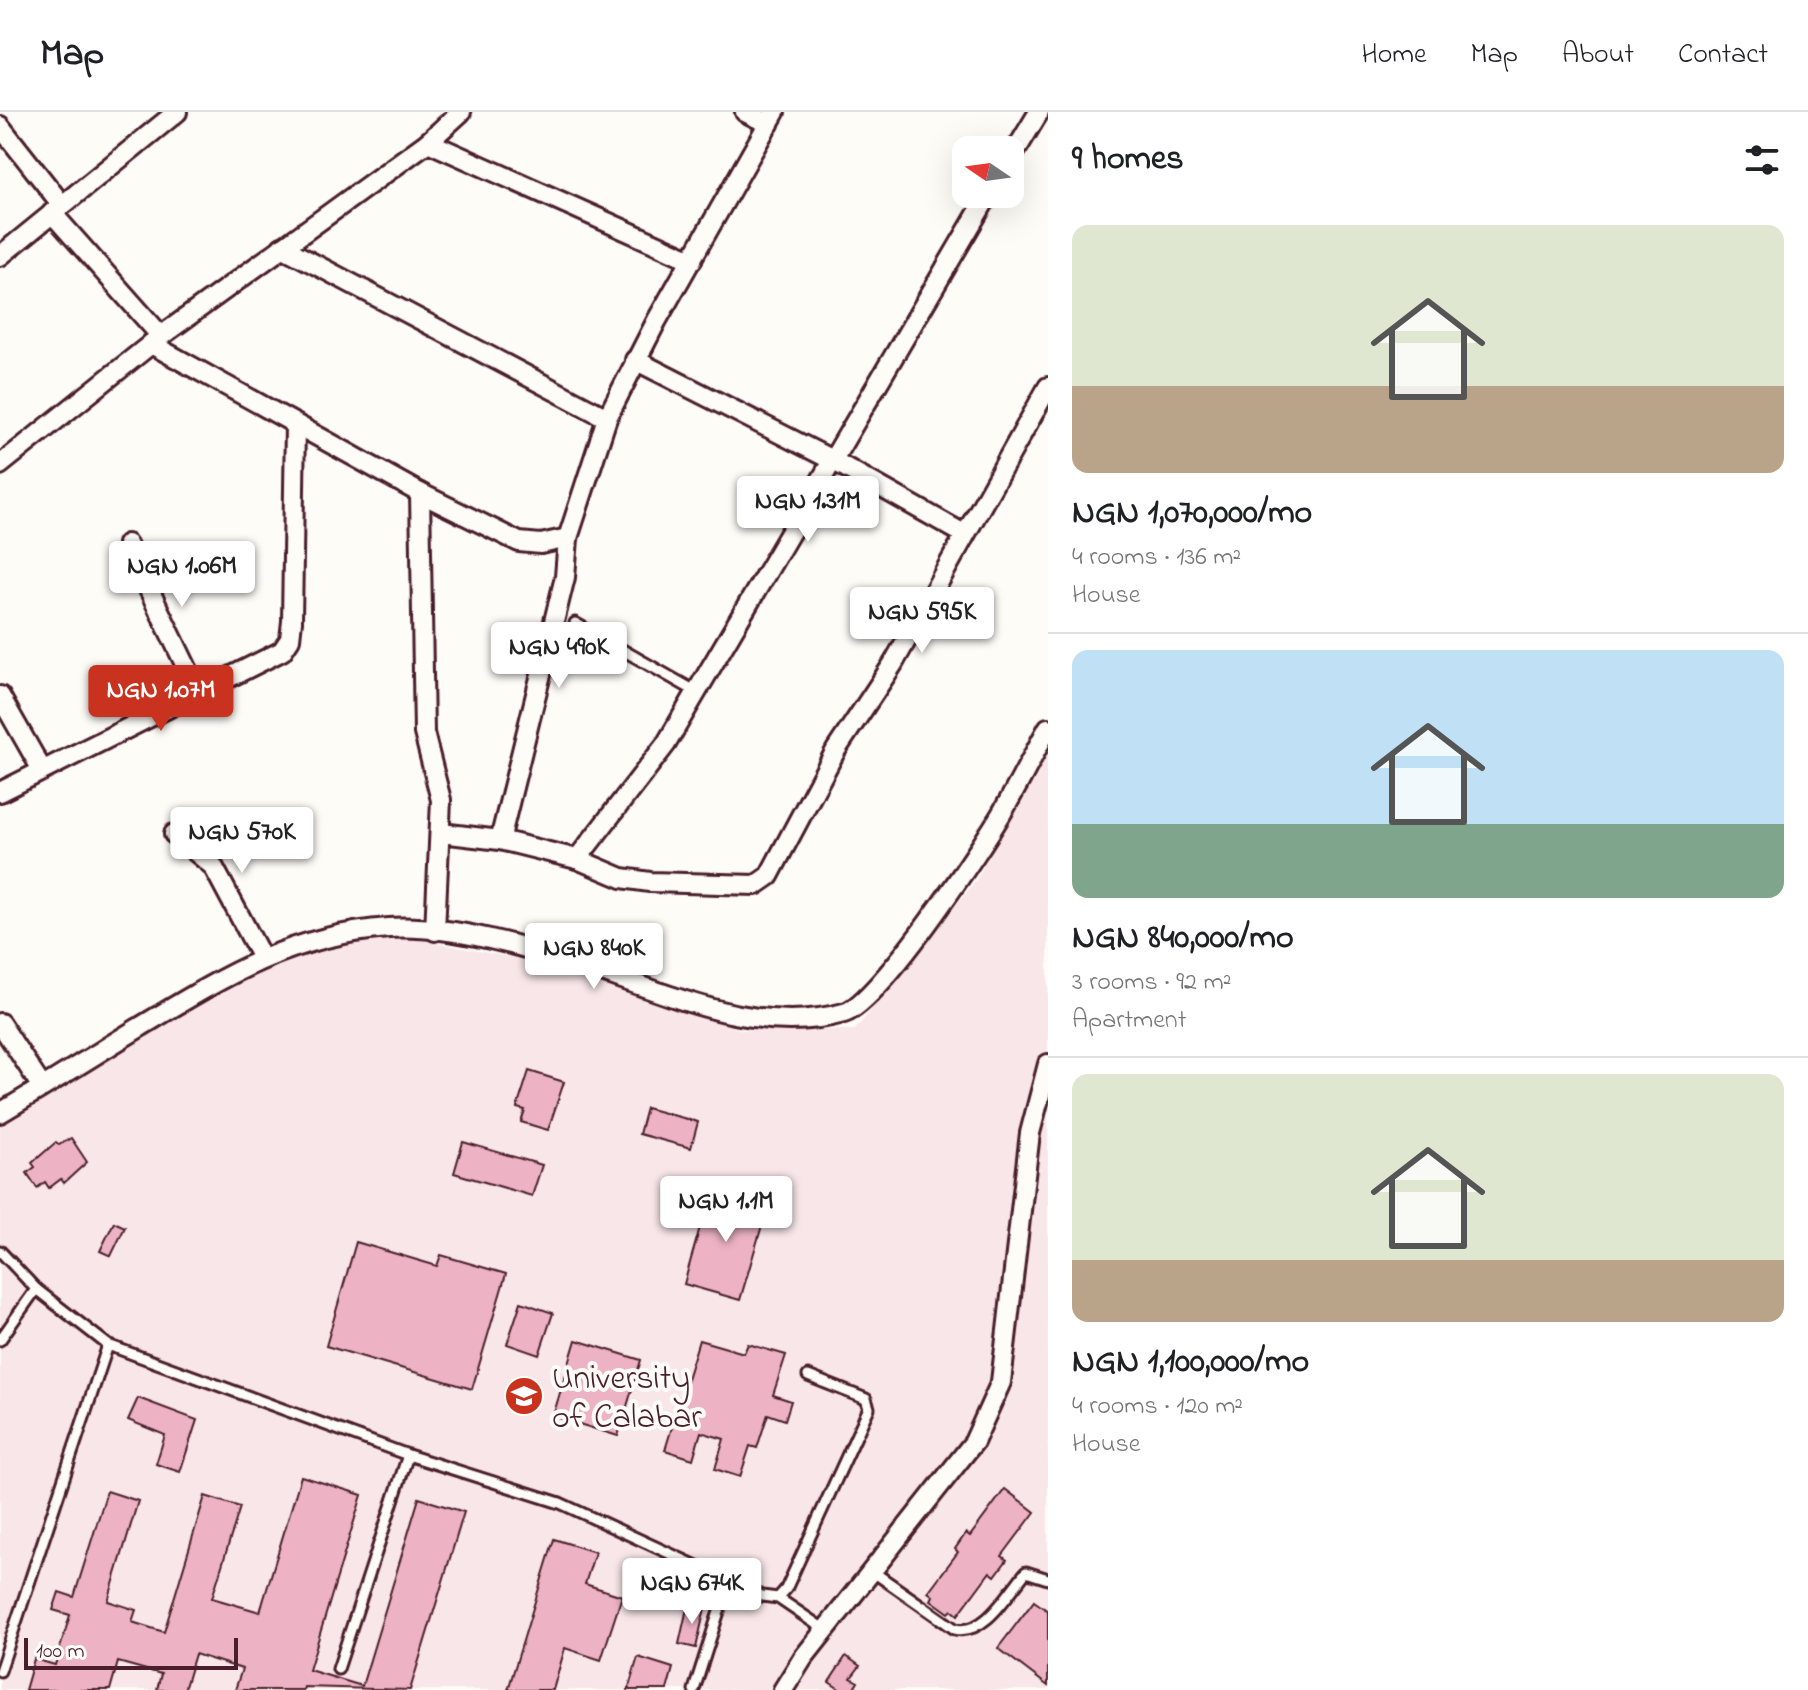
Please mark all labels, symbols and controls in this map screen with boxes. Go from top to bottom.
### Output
text: Map [40,27,104,83]
text: Home [1361,35,1427,76]
text: Map [1471,35,1518,76]
text: About [1562,35,1634,76]
text: Contact [1678,35,1768,76]
text: 9 homes [1072,135,1184,185]
north arrow [952,136,1024,208]
map controls [952,136,1024,208]
icon: filters [1740,138,1784,182]
icon: home [1356,277,1500,421]
pin: NGN 1.31M [716,476,900,544]
text: NGN 1.31M [755,483,861,521]
text: NGN 1,070,000/mo [1072,489,1312,539]
text: 4 rooms · 136 m² [1072,539,1241,577]
pin: NGN 1.06M [90,541,274,609]
text: NGN 1.06M [127,548,237,586]
text: House [1072,577,1140,615]
pin: NGN 595K [839,587,1005,655]
text: NGN 595K [868,594,976,632]
pin: NGN 490K [476,622,642,690]
text: NGN 490K [509,629,609,667]
pin: NGN 1.07M [69,665,253,733]
text: NGN 1.07M [106,672,216,710]
icon: home [1356,702,1500,846]
pin: NGN 570K [159,807,325,875]
text: NGN 570K [188,814,296,852]
text: NGN 840,000/mo [1072,914,1294,964]
pin: NGN 840K [511,923,677,991]
text: NGN 840K [543,930,645,968]
text: 3 rooms · 92 m² [1072,964,1231,1002]
text: Apartment [1072,1002,1186,1040]
icon: home [1356,1126,1500,1270]
pin: NGN 1.1M [643,1176,809,1244]
text: NGN 1.1M [678,1183,774,1221]
text: NGN 1,100,000/mo [1072,1338,1309,1388]
place label: University of Calabar [552,1355,702,1444]
school or university icon: University of Calabar [503,1375,545,1417]
text: 4 rooms · 120 m² [1072,1388,1243,1426]
text: House [1072,1426,1140,1464]
pin: NGN 674K [609,1558,775,1626]
text: NGN 674K [640,1565,744,1603]
scale bar [24,1634,238,1670]
text: 100 m [36,1636,85,1668]

